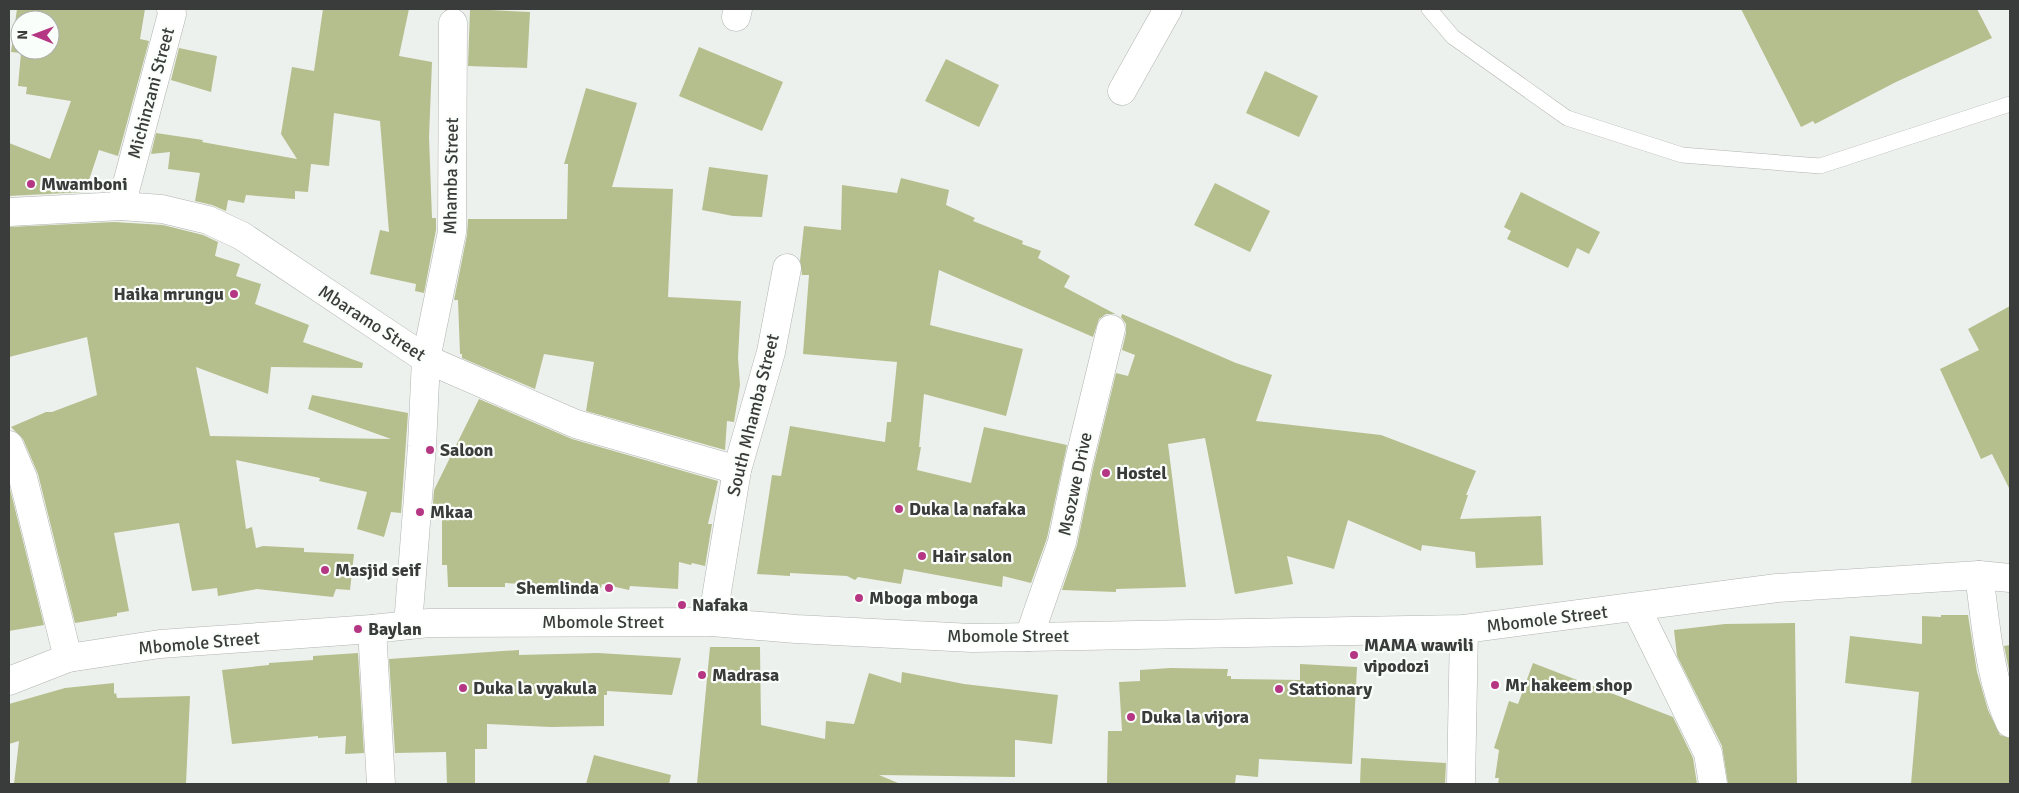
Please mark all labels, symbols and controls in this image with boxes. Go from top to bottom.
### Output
north arrow [10,10,60,60]
street label: Michinzani Street [123,25,179,161]
text: N [14,30,31,40]
street label: Mhamba Street [439,117,463,235]
place label: Mwamboni [41,173,128,195]
marker: Mwamboni [25,178,37,190]
street label: Mbaramo Street [314,280,430,366]
place label: Haika mrungu [113,283,224,305]
marker: Haika mrungu [228,288,240,300]
street label: South Mhamba Street [722,332,784,498]
street label: Msozwe Drive [1053,430,1097,538]
place label: Saloon [440,439,494,461]
marker: Saloon [424,444,436,456]
place label: Hostel [1116,462,1167,484]
marker: Hostel [1100,467,1112,479]
place label: Duka la nafaka [909,498,1026,520]
place label: Mkaa [430,501,473,523]
marker: Duka la nafaka [893,503,905,515]
marker: Mkaa [414,506,426,518]
place label: Hair salon [932,545,1012,567]
marker: Hair salon [916,550,928,562]
place label: Masjid seif [335,559,422,581]
marker: Masjid seif [319,564,331,576]
place label: Shemlinda [516,577,599,599]
marker: Shemlinda [603,582,615,594]
place label: Mboga mboga [869,587,978,609]
marker: Mboga mboga [853,592,865,604]
place label: Nafaka [692,594,748,616]
marker: Nafaka [676,599,688,611]
street label: Mbomole Street [1485,601,1609,637]
street label: Mbomole Street [542,611,664,633]
place label: Baylan [368,618,422,640]
marker: Baylan [352,623,364,635]
street label: Mbomole Street [947,625,1069,647]
street label: Mbomole Street [137,627,261,659]
place label: MAMA wawili vipodozi [1363,634,1474,677]
marker: MAMA wawili vipodozi [1348,649,1360,661]
place label: Madrasa [712,664,779,686]
marker: Madrasa [696,669,708,681]
place label: Mr hakeem shop [1505,674,1633,696]
place label: Duka la vyakula [473,677,597,699]
place label: Stationary [1289,678,1372,700]
marker: Mr hakeem shop [1489,679,1501,691]
marker: Duka la vyakula [457,682,469,694]
marker: Stationary [1273,683,1285,695]
place label: Duka la vijora [1141,706,1249,728]
marker: Duka la vijora [1125,711,1137,723]

